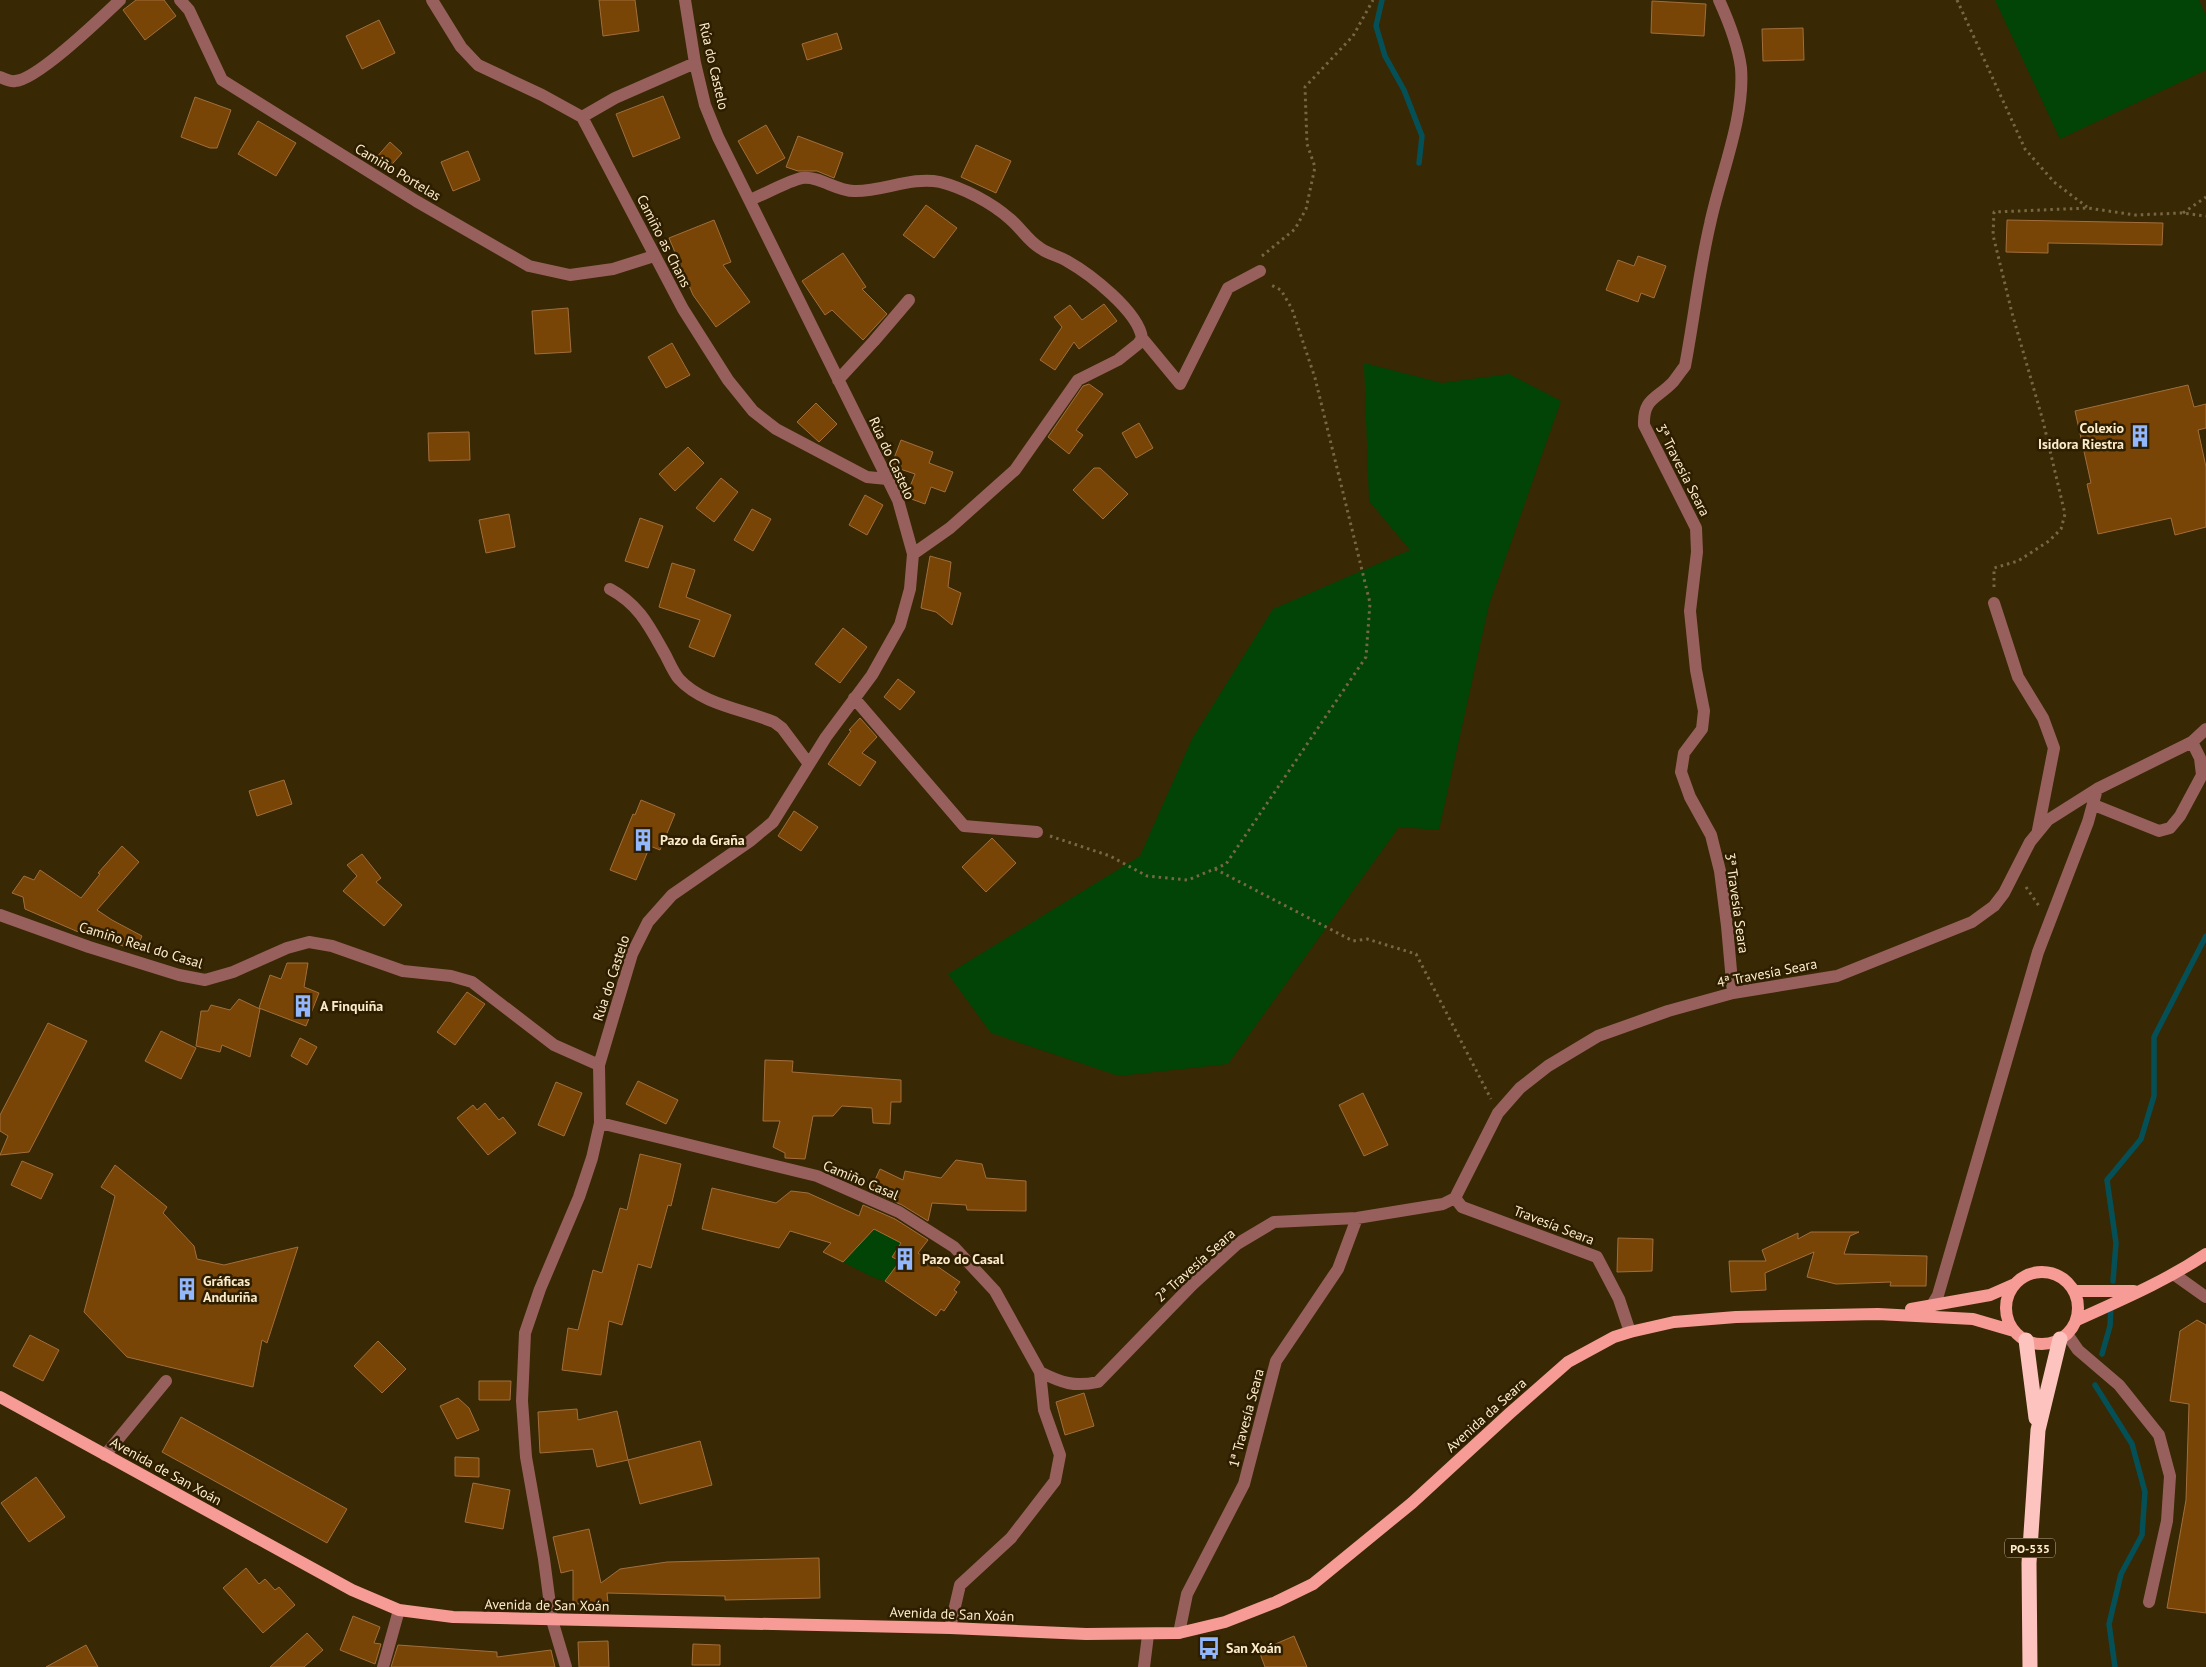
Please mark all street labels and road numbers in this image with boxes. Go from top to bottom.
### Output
street label: Rúa do Castelo [695,21,733,111]
street label: Camiño Portelas [352,139,444,205]
street label: Camiño as Chans [633,192,695,290]
street label: Rúa do Castelo [865,414,919,502]
street label: 3ª Travesía Seara [1652,421,1714,519]
street label: 3ª Travesía Seara [1721,851,1753,955]
street label: Camiño Real do Casal [77,918,205,972]
street label: Rúa do Castelo [589,933,633,1023]
street label: 4ª Travesía Seara [1715,954,1819,992]
street label: Camiño Casal [820,1156,902,1204]
street label: Travesía Seara [1511,1201,1597,1249]
street label: 2ª Travesía Seara [1151,1224,1239,1306]
street label: 1ª Travesía Seara [1224,1367,1268,1469]
street label: Avenida da Seara [1442,1374,1530,1456]
street label: Avenida de San Xoán [107,1433,225,1509]
road number: PO-535 [2005,1539,2055,1558]
street label: Avenida de San Xoán [484,1595,610,1615]
street label: Avenida de San Xoán [889,1603,1015,1625]

